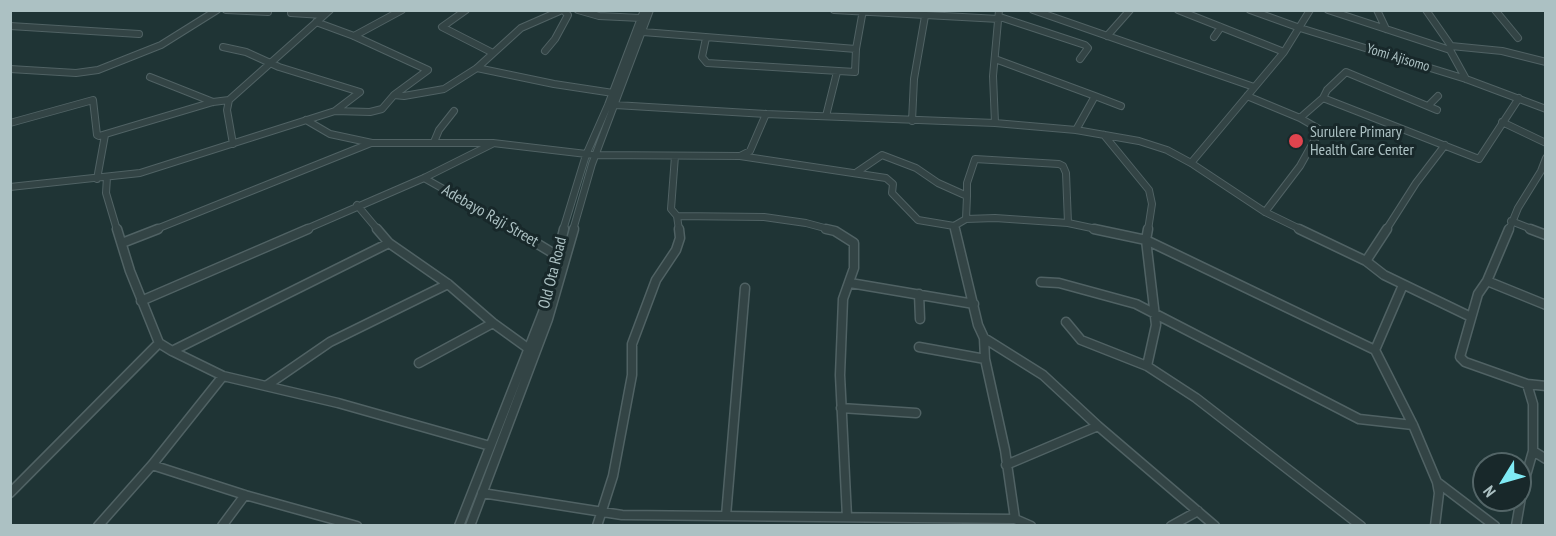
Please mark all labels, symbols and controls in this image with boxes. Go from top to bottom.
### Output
street label: Yomi Ajisomo [1364,40,1432,76]
place label: Surulere Primary Health Care Center [1310,122,1414,160]
marker: Surulere Primary Health Care Center [1287,132,1305,150]
street label: Adebayo Raji Street [438,181,542,251]
street label: Old Ota Road [535,235,571,311]
north arrow [1472,452,1532,512]
text: N [1479,482,1500,501]

